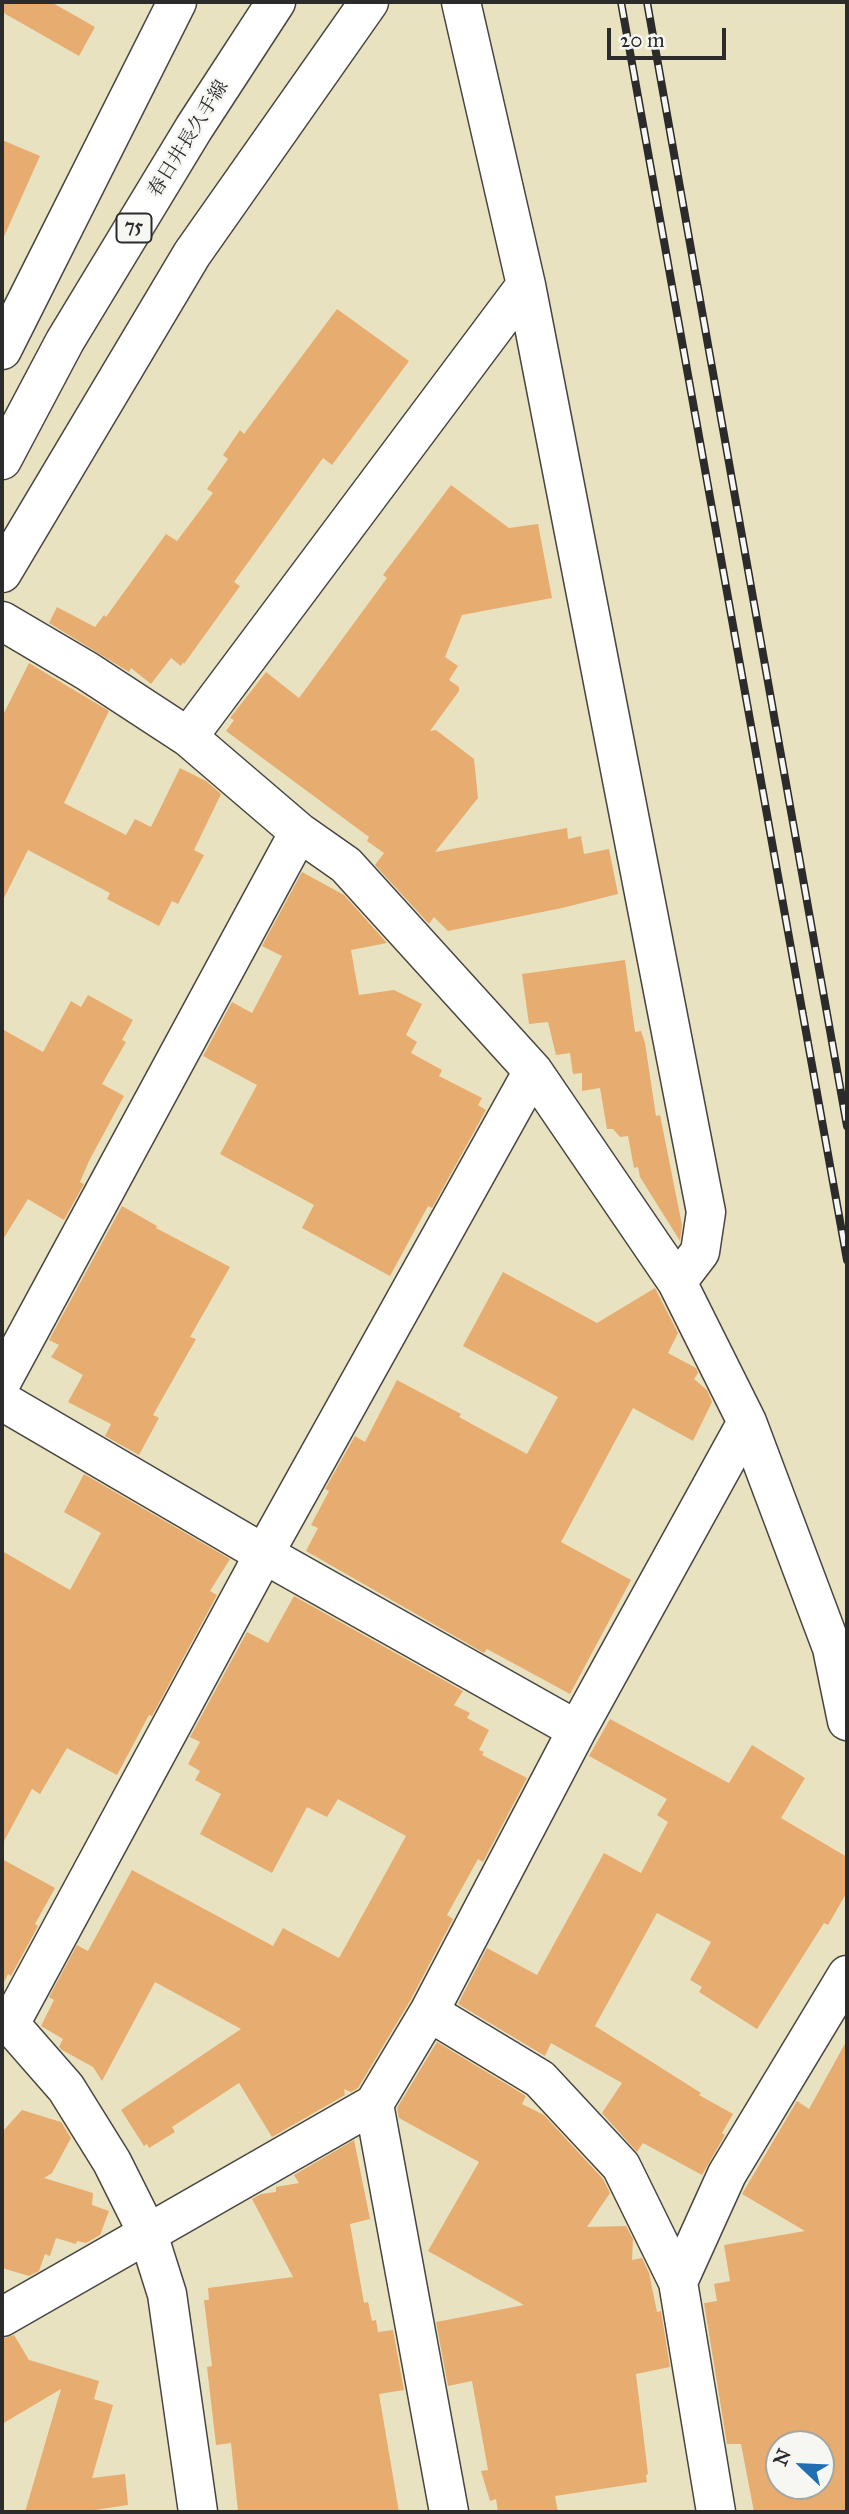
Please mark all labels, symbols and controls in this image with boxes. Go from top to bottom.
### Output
scale bar [611,14,730,58]
text: 20 m [620,27,665,53]
street label: 春日井長久手線 [144,77,234,201]
road number: 75 [116,213,152,242]
north arrow [765,2430,835,2500]
text: N [768,2445,796,2469]

